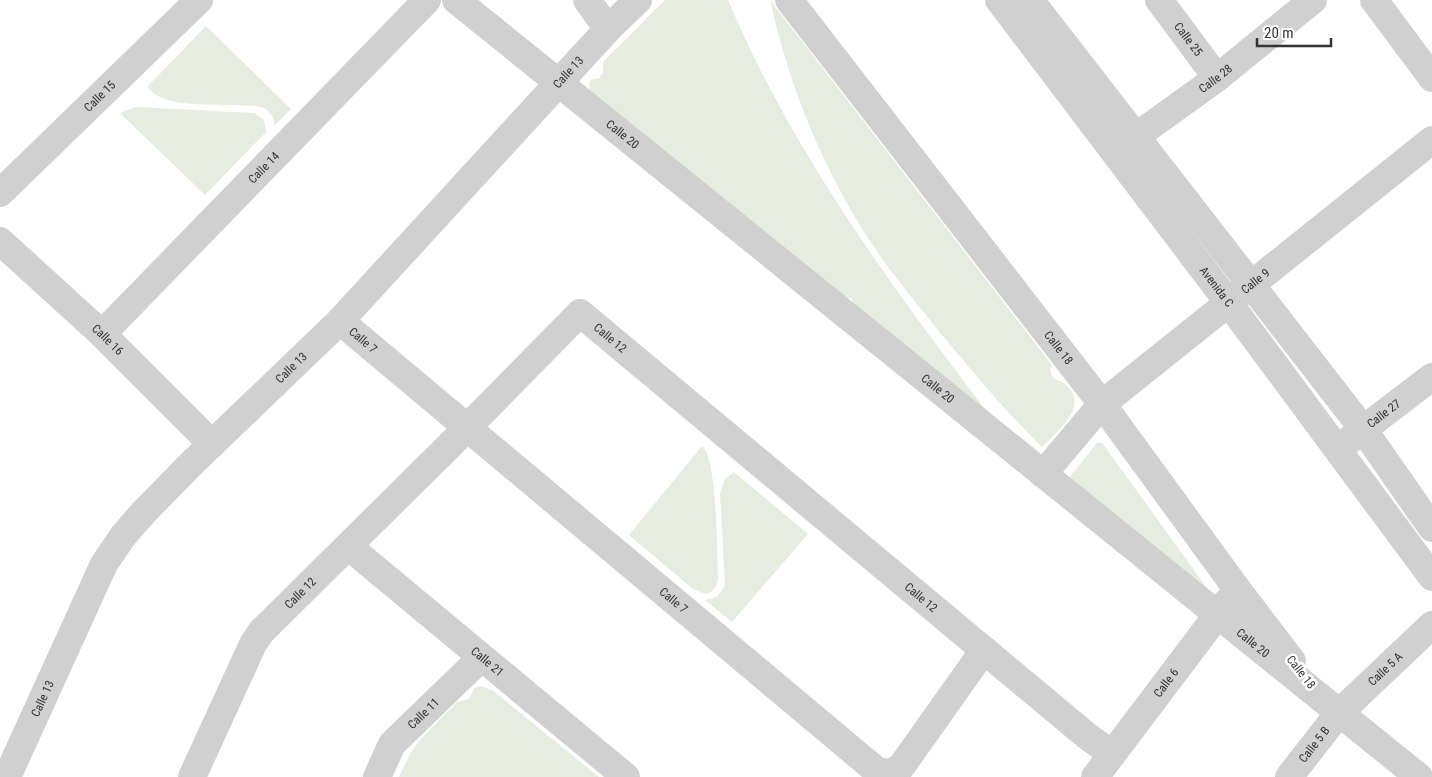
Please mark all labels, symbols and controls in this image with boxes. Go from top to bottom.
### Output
scale bar [1257,15,1331,47]
street label: Calle 25 [1171,20,1205,59]
text: 20 m [1264,24,1294,42]
street label: Calle 13 [550,53,586,91]
street label: Calle 28 [1196,61,1235,96]
street label: Calle 15 [81,78,118,115]
street label: Calle 20 [603,117,642,152]
street label: Calle 14 [245,149,282,186]
street label: Avenida C [1197,264,1236,310]
street label: Calle 9 [1238,266,1272,297]
street label: Calle 12 [591,320,629,356]
street label: Calle 16 [89,321,126,358]
street label: Calle 7 [346,324,380,356]
street label: Calle 18 [1041,328,1076,367]
street label: Calle 13 [273,349,310,386]
street label: Calle 20 [918,371,957,406]
street label: Calle 27 [1364,396,1403,431]
street label: Calle 12 [282,575,319,612]
street label: Calle 12 [902,580,940,615]
street label: Calle 7 [656,585,690,616]
street label: Calle 20 [1234,626,1272,661]
street label: Calle 21 [468,644,506,679]
street label: Calle 5 A [1365,650,1405,689]
street label: Calle 18 [1284,653,1318,691]
street label: Calle 6 [1151,666,1182,700]
street label: Calle 13 [28,678,57,719]
street label: Calle 11 [405,695,442,732]
street label: Calle 5 B [1296,724,1333,765]

